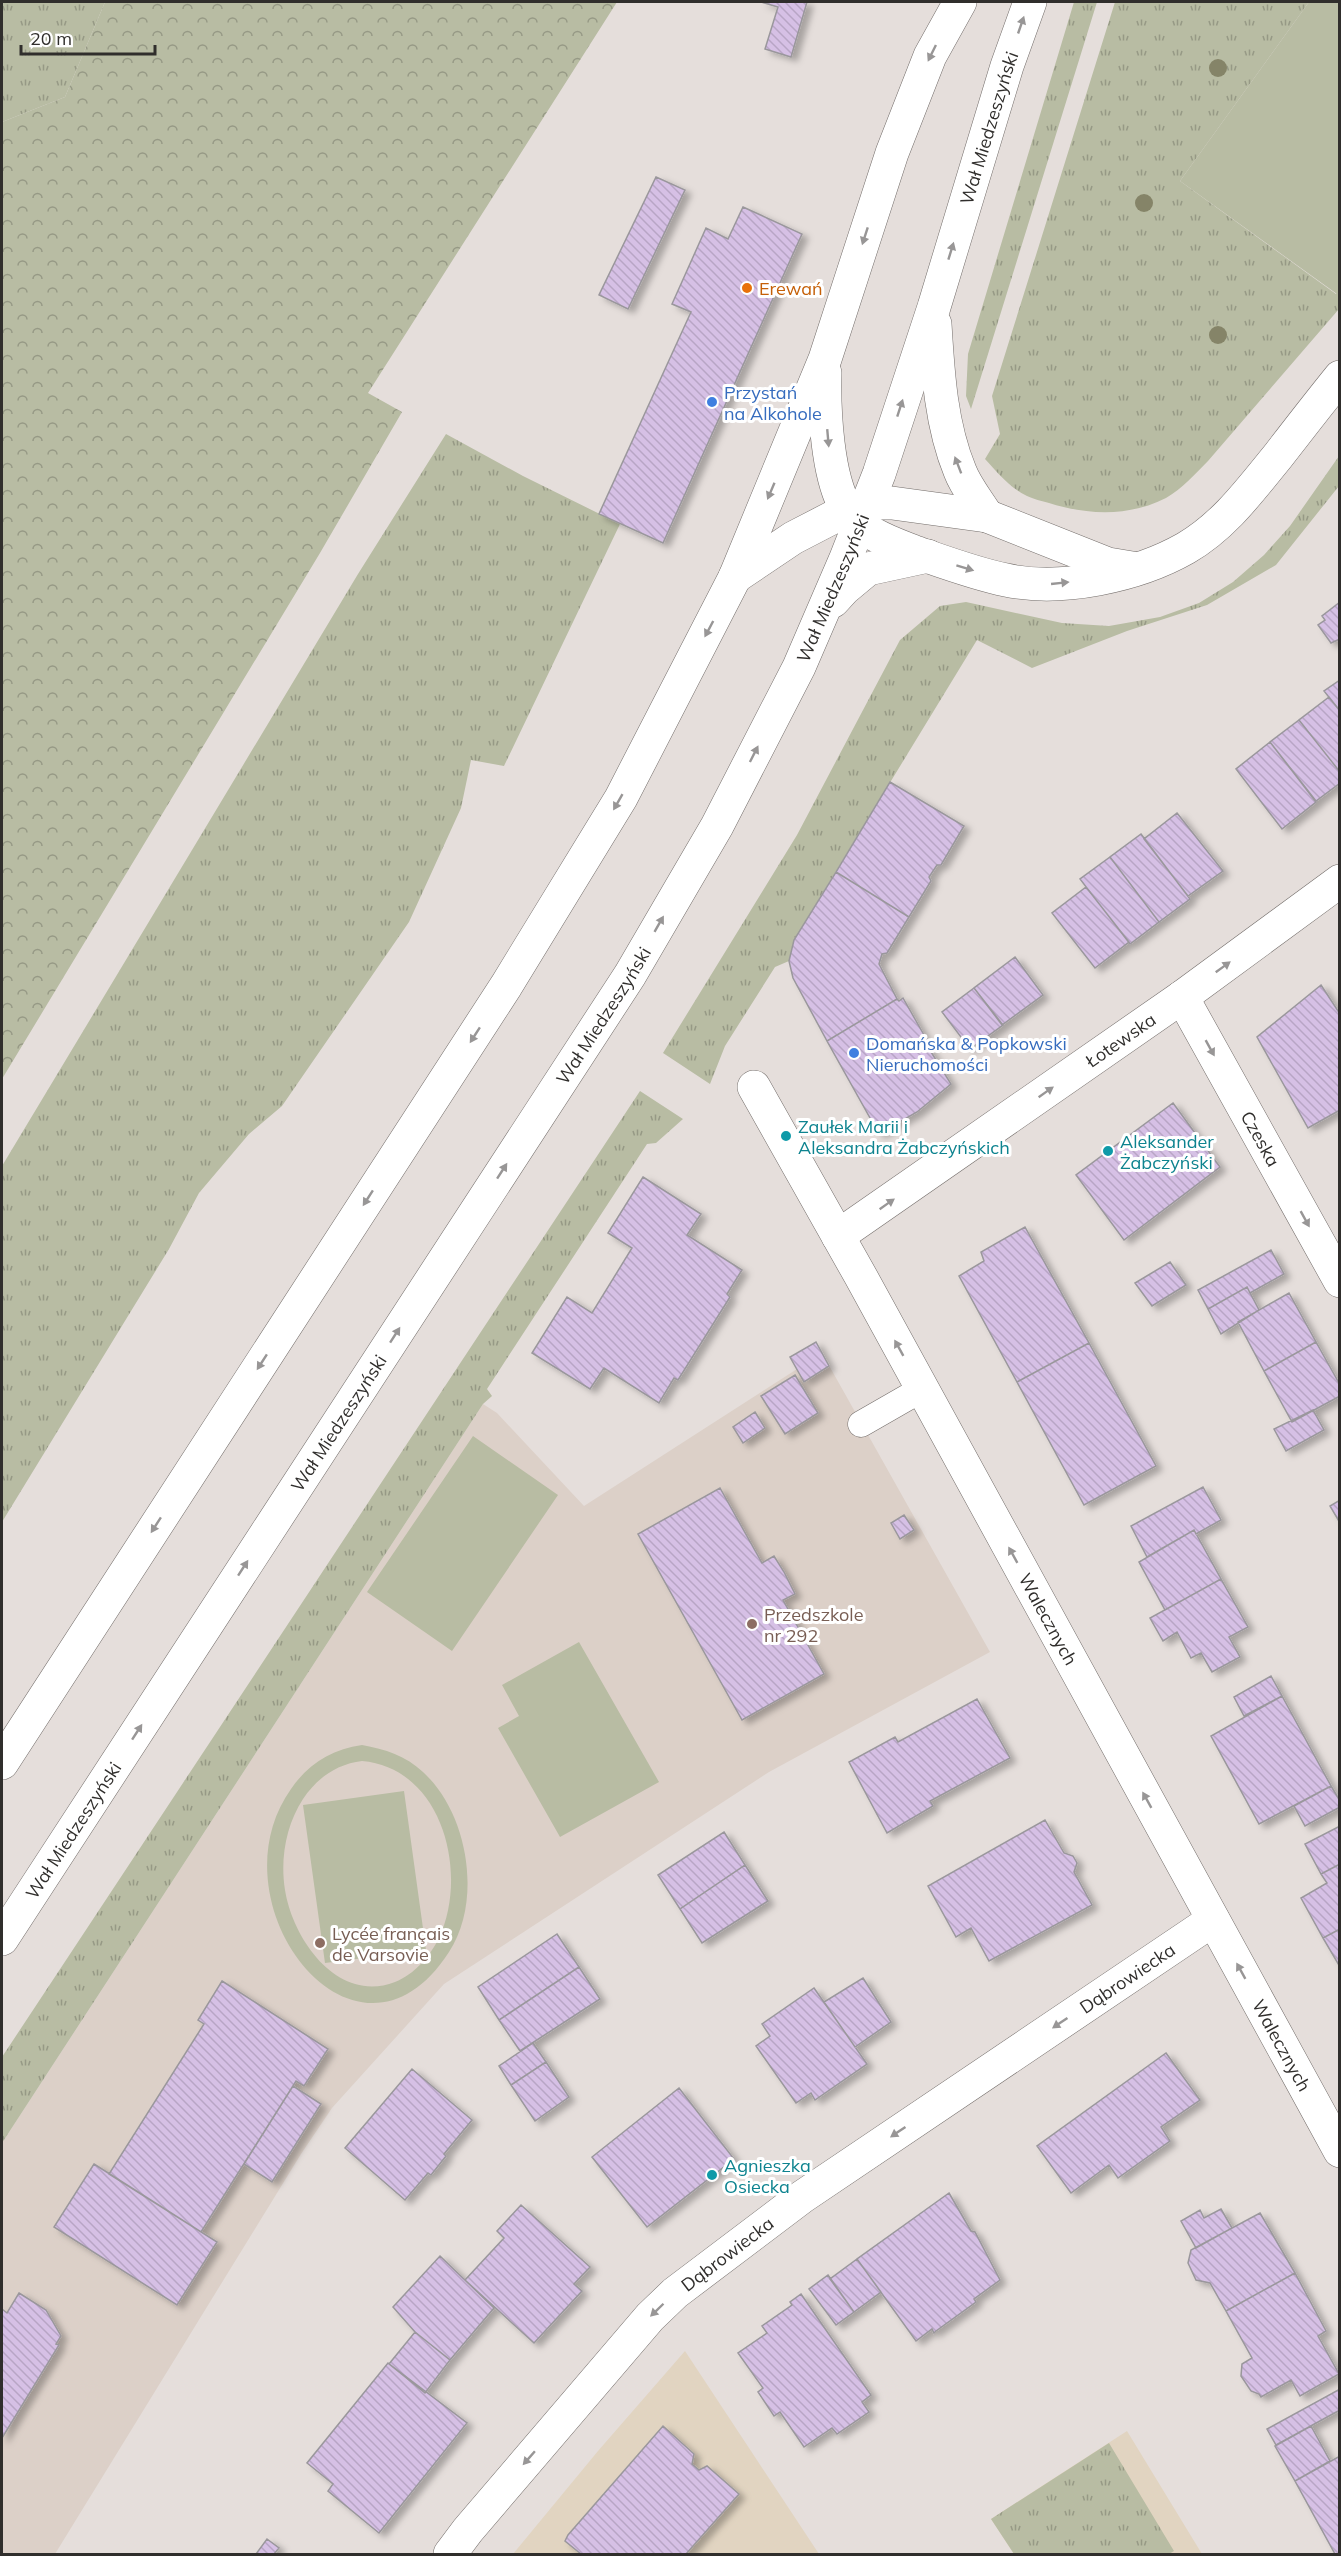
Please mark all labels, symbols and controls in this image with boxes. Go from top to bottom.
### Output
one-way arrow [1017,16,1027,34]
scale bar [21,18,154,56]
text: 20 m [30,27,72,50]
one-way arrow [928,45,937,62]
street label: Wał Miedzeszyński [954,48,1023,207]
one-way arrow [859,227,869,245]
one-way arrow [947,242,956,260]
place label: Erewań [759,277,823,300]
marker: Erewań [740,281,754,295]
place label: Przystań na Alkohole [724,381,822,425]
marker: Przystań na Alkohole [705,395,719,409]
one-way arrow [896,399,906,417]
one-way arrow [823,429,833,448]
one-way arrow [952,456,962,474]
one-way arrow [766,482,776,500]
street label: Wał Miedzeszyński [791,510,874,665]
one-way arrow [956,564,974,573]
one-way arrow [1051,578,1070,588]
one-way arrow [704,621,714,638]
one-way arrow [749,746,759,763]
one-way arrow [613,793,623,810]
one-way arrow [654,916,664,933]
street label: Wał Miedzeszyński [551,943,656,1088]
one-way arrow [1214,961,1230,973]
street label: Łotewska [1080,1007,1160,1073]
one-way arrow [469,1027,480,1043]
place label: Domańska & Popkowski Nieruchomości [866,1032,1067,1076]
one-way arrow [1205,1040,1215,1057]
marker: Domańska & Popkowski Nieruchomości [847,1046,861,1060]
one-way arrow [1038,1086,1054,1098]
street label: Czeska [1236,1107,1285,1170]
place label: Zaułek Marii i Aleksandra Żabczyńskich [798,1115,1010,1159]
marker: Zaułek Marii i Aleksandra Żabczyńskich [779,1129,793,1143]
place label: Aleksander Żabczyński [1120,1130,1214,1174]
marker: Aleksander Żabczyński [1101,1144,1115,1158]
one-way arrow [496,1163,507,1180]
one-way arrow [363,1190,374,1207]
one-way arrow [878,1198,894,1210]
one-way arrow [1300,1210,1310,1227]
one-way arrow [390,1326,401,1343]
one-way arrow [894,1339,904,1356]
street label: Wał Miedzeszyński [285,1350,391,1496]
one-way arrow [257,1354,268,1370]
one-way arrow [150,1517,162,1533]
one-way arrow [1008,1547,1018,1564]
one-way arrow [237,1561,249,1577]
street label: Walecznych [1014,1569,1083,1669]
place label: Przedszkole nr 292 [764,1603,863,1647]
marker: Przedszkole nr 292 [745,1617,759,1631]
one-way arrow [131,1724,142,1740]
street label: Wał Miedzeszyński [20,1757,126,1903]
one-way arrow [1142,1791,1152,1808]
place label: Lycée français de Varsovie [332,1922,450,1966]
marker: Lycée français de Varsovie [313,1936,327,1950]
street label: Dąbrowiecka [1075,1938,1179,2018]
one-way arrow [1236,1962,1246,1979]
street label: Walecznych [1248,1995,1316,2095]
one-way arrow [1052,2017,1068,2028]
one-way arrow [890,2126,906,2137]
place label: Agnieszka Osiecka [724,2154,811,2198]
marker: Agnieszka Osiecka [705,2168,719,2182]
street label: Dąbrowiecka [676,2211,778,2296]
one-way arrow [651,2303,665,2317]
one-way arrow [523,2450,536,2466]

